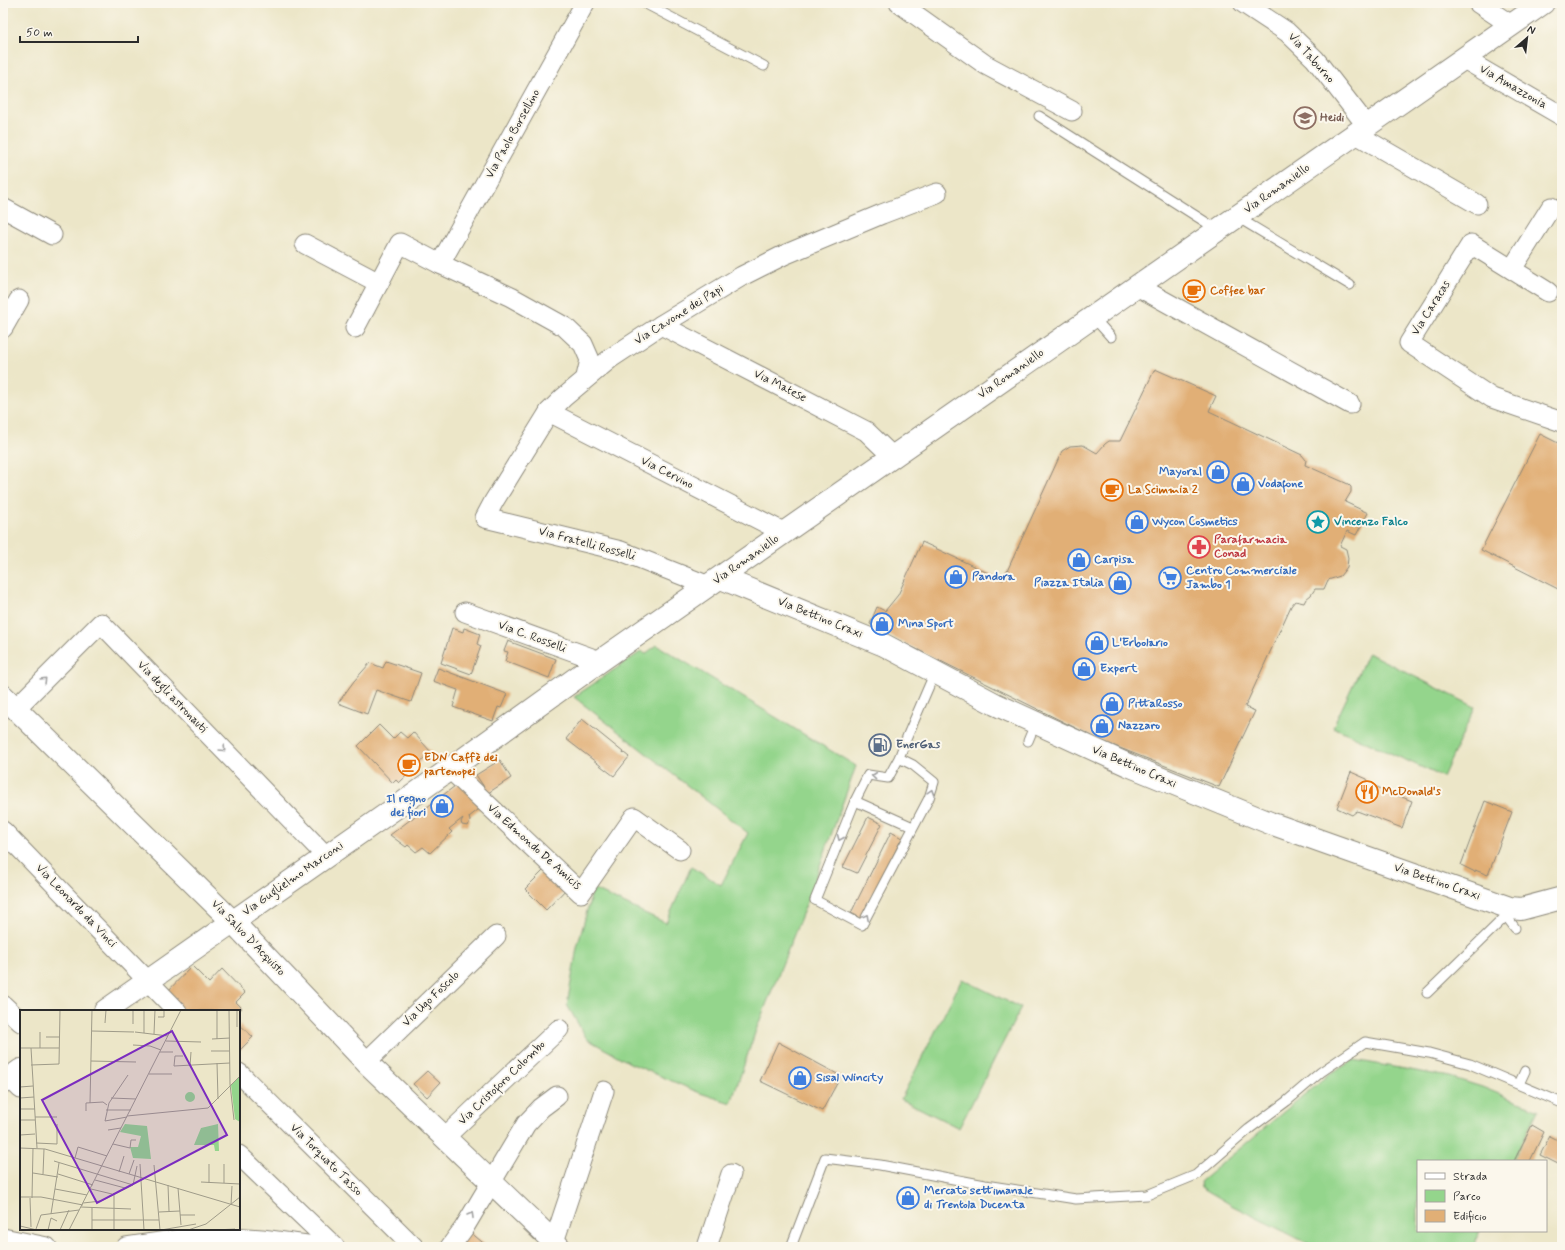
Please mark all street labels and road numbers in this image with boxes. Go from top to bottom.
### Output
street label: Via Taburno [1284,29,1338,87]
street label: Via Amazzonia [1476,61,1550,113]
street label: Via Paolo Borsellino [482,87,544,181]
street label: Via Romaniello [1241,160,1313,218]
street label: Via Caracas [1408,277,1455,339]
street label: Via Cavone dei Papi [631,281,727,349]
street label: Via Romaniello [975,345,1047,403]
street label: Via Matese [751,366,809,406]
street label: Via Cervino [638,453,696,493]
street label: Via Fratelli Rosselli [537,523,637,565]
street label: Via Romaniello [710,531,782,589]
street label: Via Bettino Craxi [775,594,865,642]
street label: Via C. Rosselli [496,617,568,657]
street label: Via degli astronauti [133,657,211,738]
street label: Via Bettino Craxi [1089,742,1179,792]
street label: Via Edmondo De Amicis [483,800,585,894]
street label: Via Guglielmo Marconi [239,838,347,921]
street label: Via Bettino Craxi [1392,860,1483,904]
street label: Via Leonardo da Vinci [32,861,120,951]
street label: Via Salvo D'Acquisto [207,896,289,980]
street label: Via Ugo Foscolo [399,967,463,1031]
street label: Via Cristoforo Colombo [455,1037,550,1130]
street label: Via Torquato Tasso [286,1120,366,1200]

